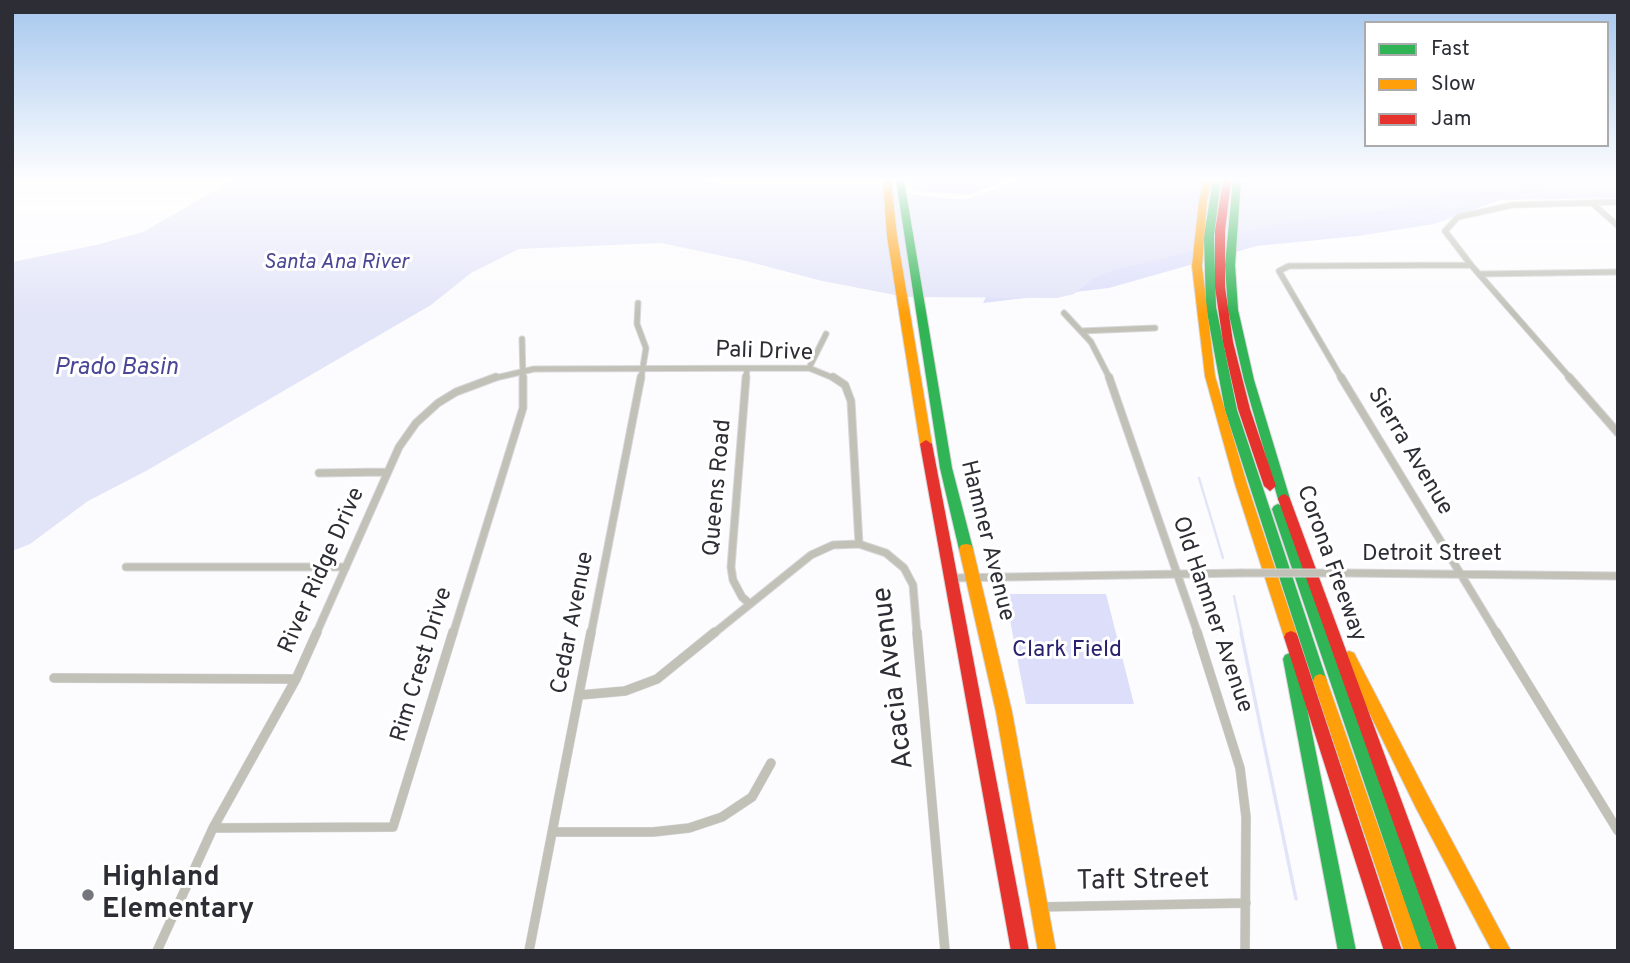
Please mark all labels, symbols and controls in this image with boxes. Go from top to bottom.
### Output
legend [1364,21,1609,147]
text: Fast [1431,36,1470,63]
text: Slow [1431,71,1476,98]
text: Jam [1431,106,1472,133]
water label: Santa Ana River [263,251,409,277]
street label: Pali Drive [715,338,813,368]
water label: Prado Basin [54,355,178,383]
street label: Sierra Avenue [1360,383,1458,521]
street label: Queens Road [699,418,739,558]
street label: Hamner Avenue [953,458,1019,624]
street label: Corona Freeway [1289,482,1371,646]
street label: River Ridge Drive [274,484,372,658]
street label: Old Hamner Avenue [1164,513,1258,717]
street label: Detroit Street [1362,541,1502,569]
street label: Cedar Avenue [547,550,601,696]
street label: Rim Crest Drive [386,584,460,746]
street label: Acacia Avenue [867,585,923,771]
park label: Clark Field [1012,637,1122,665]
place label: Highland Elementary [102,862,254,928]
street label: Taft Street [1076,864,1210,900]
marker: Highland Elementary [80,887,96,903]

